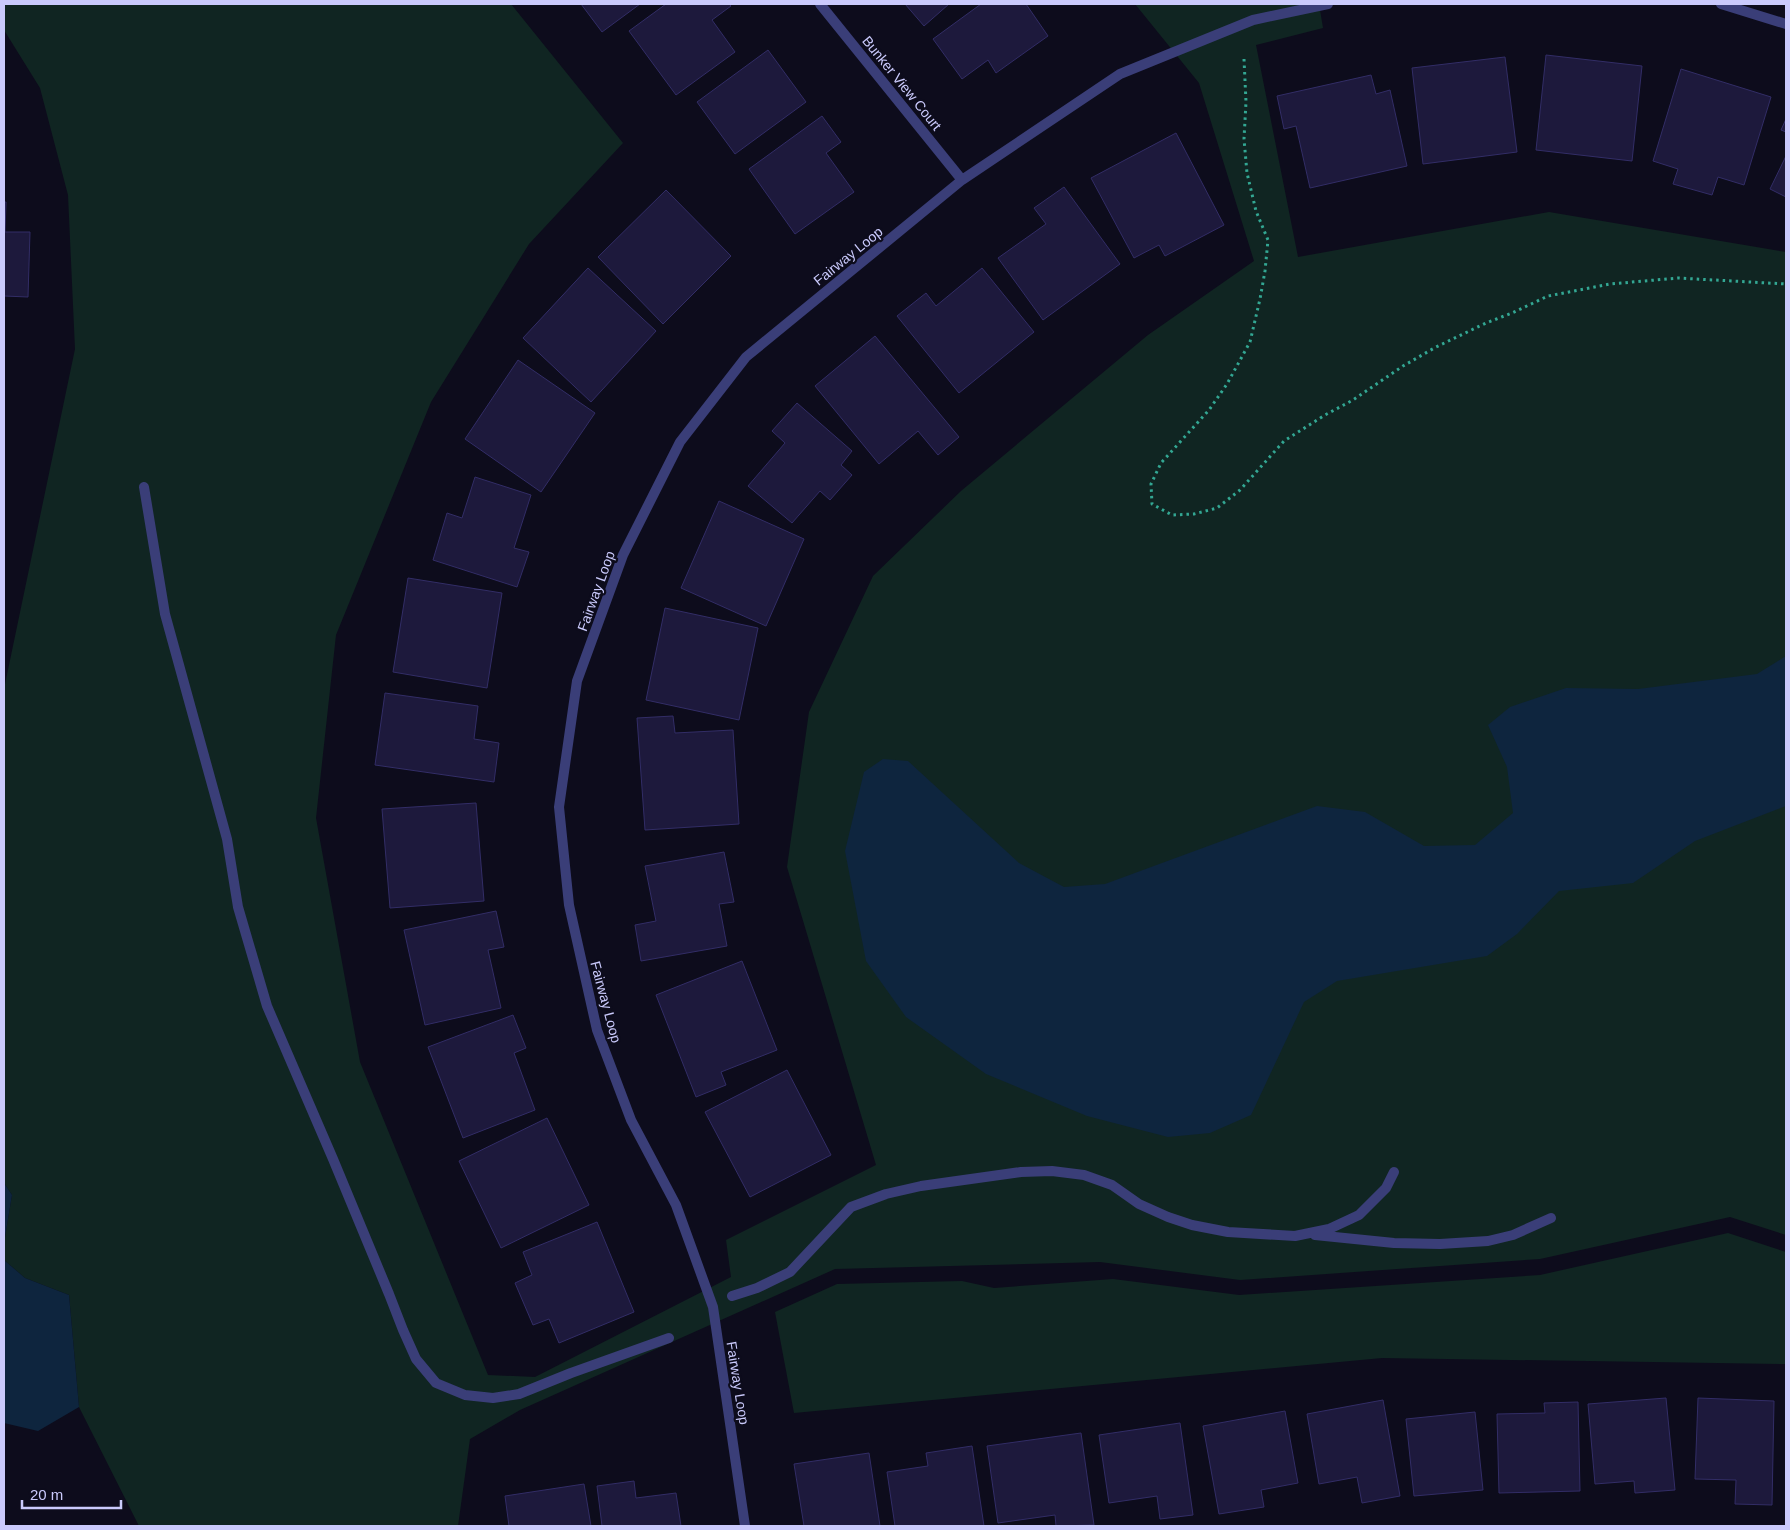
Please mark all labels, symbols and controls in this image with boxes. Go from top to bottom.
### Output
street label: Bunker View Court [859,33,945,133]
street label: Fairway Loop [810,223,886,289]
street label: Fairway Loop [574,549,618,633]
street label: Fairway Loop [587,959,625,1045]
street label: Fairway Loop [724,1340,753,1426]
scale bar [22,1478,121,1510]
text: 20 m [30,1486,63,1503]

